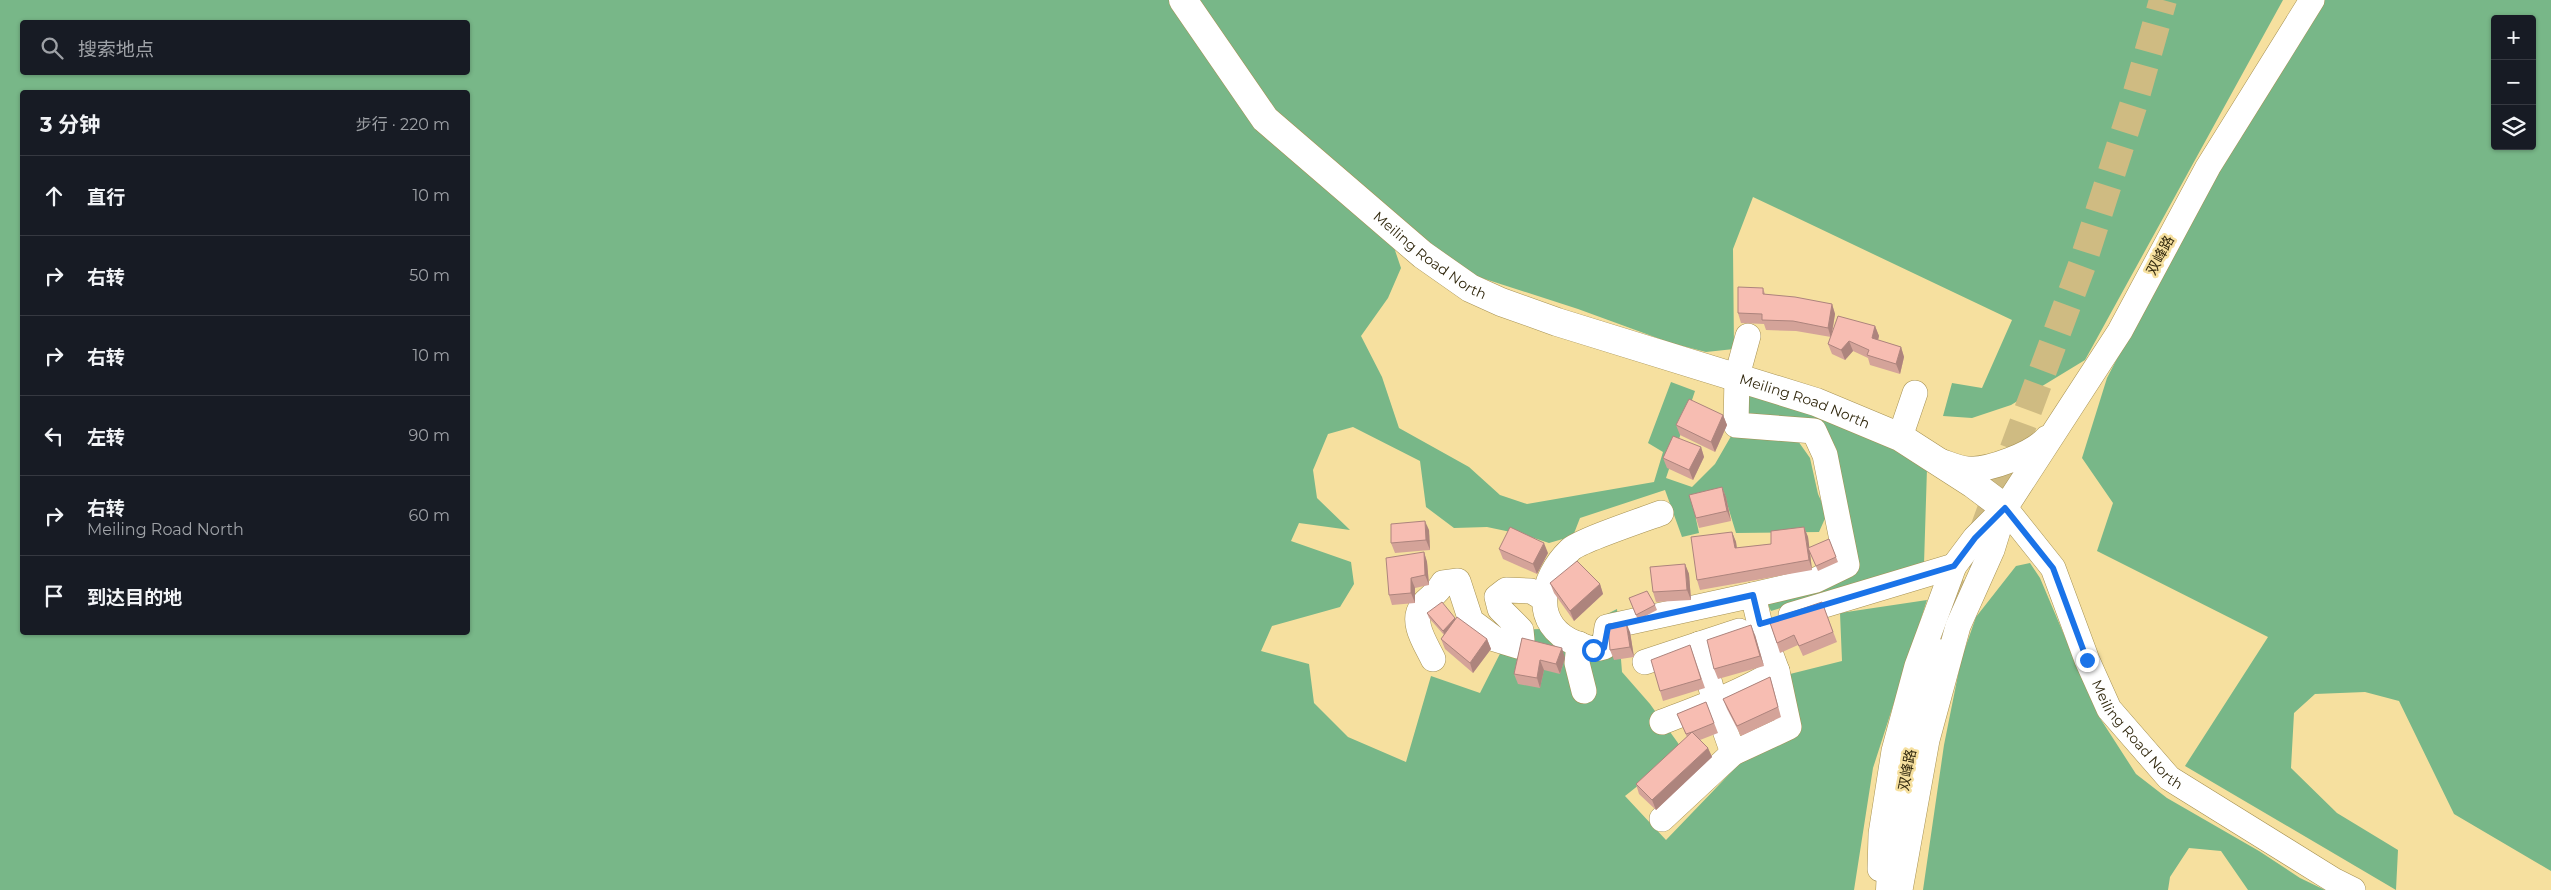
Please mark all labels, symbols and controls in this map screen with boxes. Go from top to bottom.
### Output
map controls [2491,15,2536,150]
button: + [2491,15,2536,60]
search box [20,20,470,75]
icon: search [38,34,66,62]
text: 搜索地点 [78,38,154,61]
button: − [2491,60,2536,105]
button: layers [2491,105,2536,150]
text: 3 分钟 [40,112,100,137]
text: 步行 · 220 m [356,115,450,134]
icon: ahead [40,182,68,210]
text: 直行 [87,186,125,209]
text: 10 m [412,186,450,205]
street label: Meiling Road North [1370,207,1489,303]
street label: 双峰路 [2142,232,2178,278]
icon: right [40,262,68,290]
text: 右转 [87,266,125,289]
text: 50 m [409,266,450,285]
icon: right [40,342,68,370]
text: 右转 [87,346,125,369]
text: 10 m [412,346,450,365]
street label: Meiling Road North [1737,370,1873,433]
icon: left [40,422,68,450]
text: 左转 [87,426,125,449]
text: 90 m [408,426,450,445]
text: 右转 [87,497,125,520]
icon: right [40,502,68,530]
text: 60 m [408,506,450,525]
text: Meiling Road North [87,520,244,539]
icon: arrive [40,582,68,610]
text: 到达目的地 [87,586,182,609]
route start [1582,639,1605,662]
route end [2076,649,2099,672]
street label: Meiling Road North [2088,677,2186,793]
street label: 双峰路 [1894,748,1920,792]

